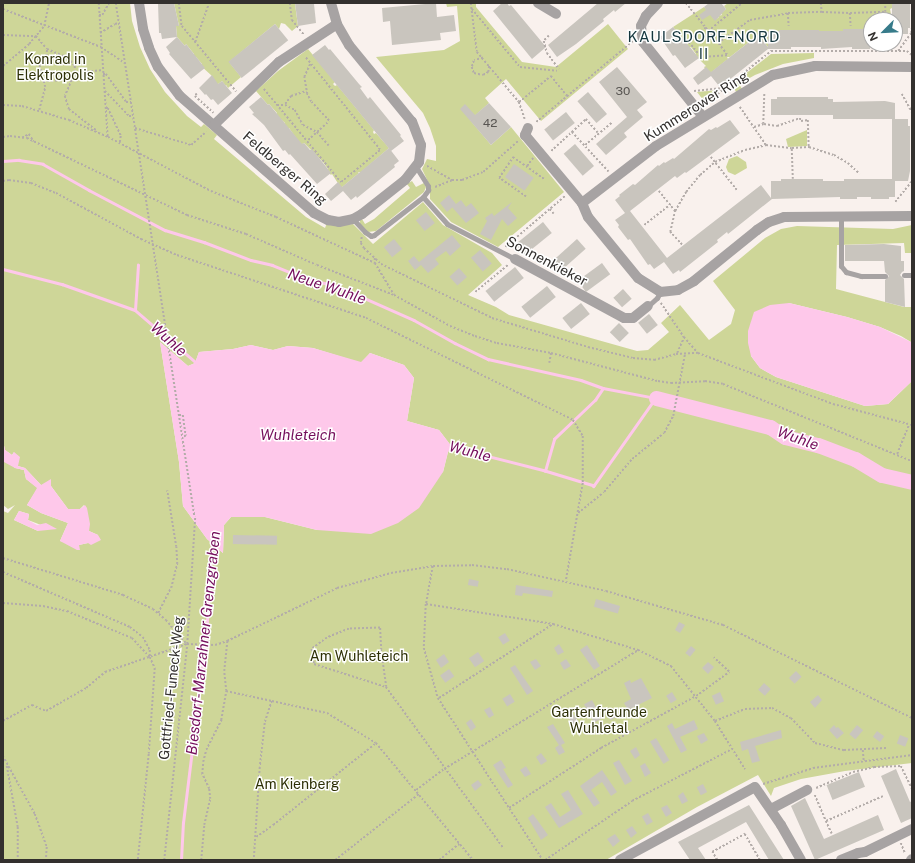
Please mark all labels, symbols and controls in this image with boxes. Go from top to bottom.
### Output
north arrow [863,12,903,52]
district label: KAULSDORF-NORD II [628,27,780,62]
text: N [866,30,880,43]
park label: Konrad in Elektropolis [16,51,94,84]
street label: Kummerower Ring [641,67,751,145]
house number: 30 [616,85,630,99]
house number: 42 [483,117,497,131]
street label: Feldberger Ring [239,128,331,208]
street label: Sonnenkieker [503,233,591,289]
water label: Neue Wuhle [285,264,369,308]
water label: Wuhle [147,318,191,360]
water label: Wuhle [775,422,821,454]
water label: Wuhleteich [260,426,336,444]
water label: Wuhle [447,437,493,465]
water label: Biesdorf-Marzahner Grenzgraben [182,530,224,756]
street label: Gottfried-Funeck-Weg [155,615,187,761]
park label: Am Wuhleteich [310,648,408,664]
park label: Gartenfreunde Wuhletal [551,704,647,736]
park label: Am Kienberg [255,776,339,792]

